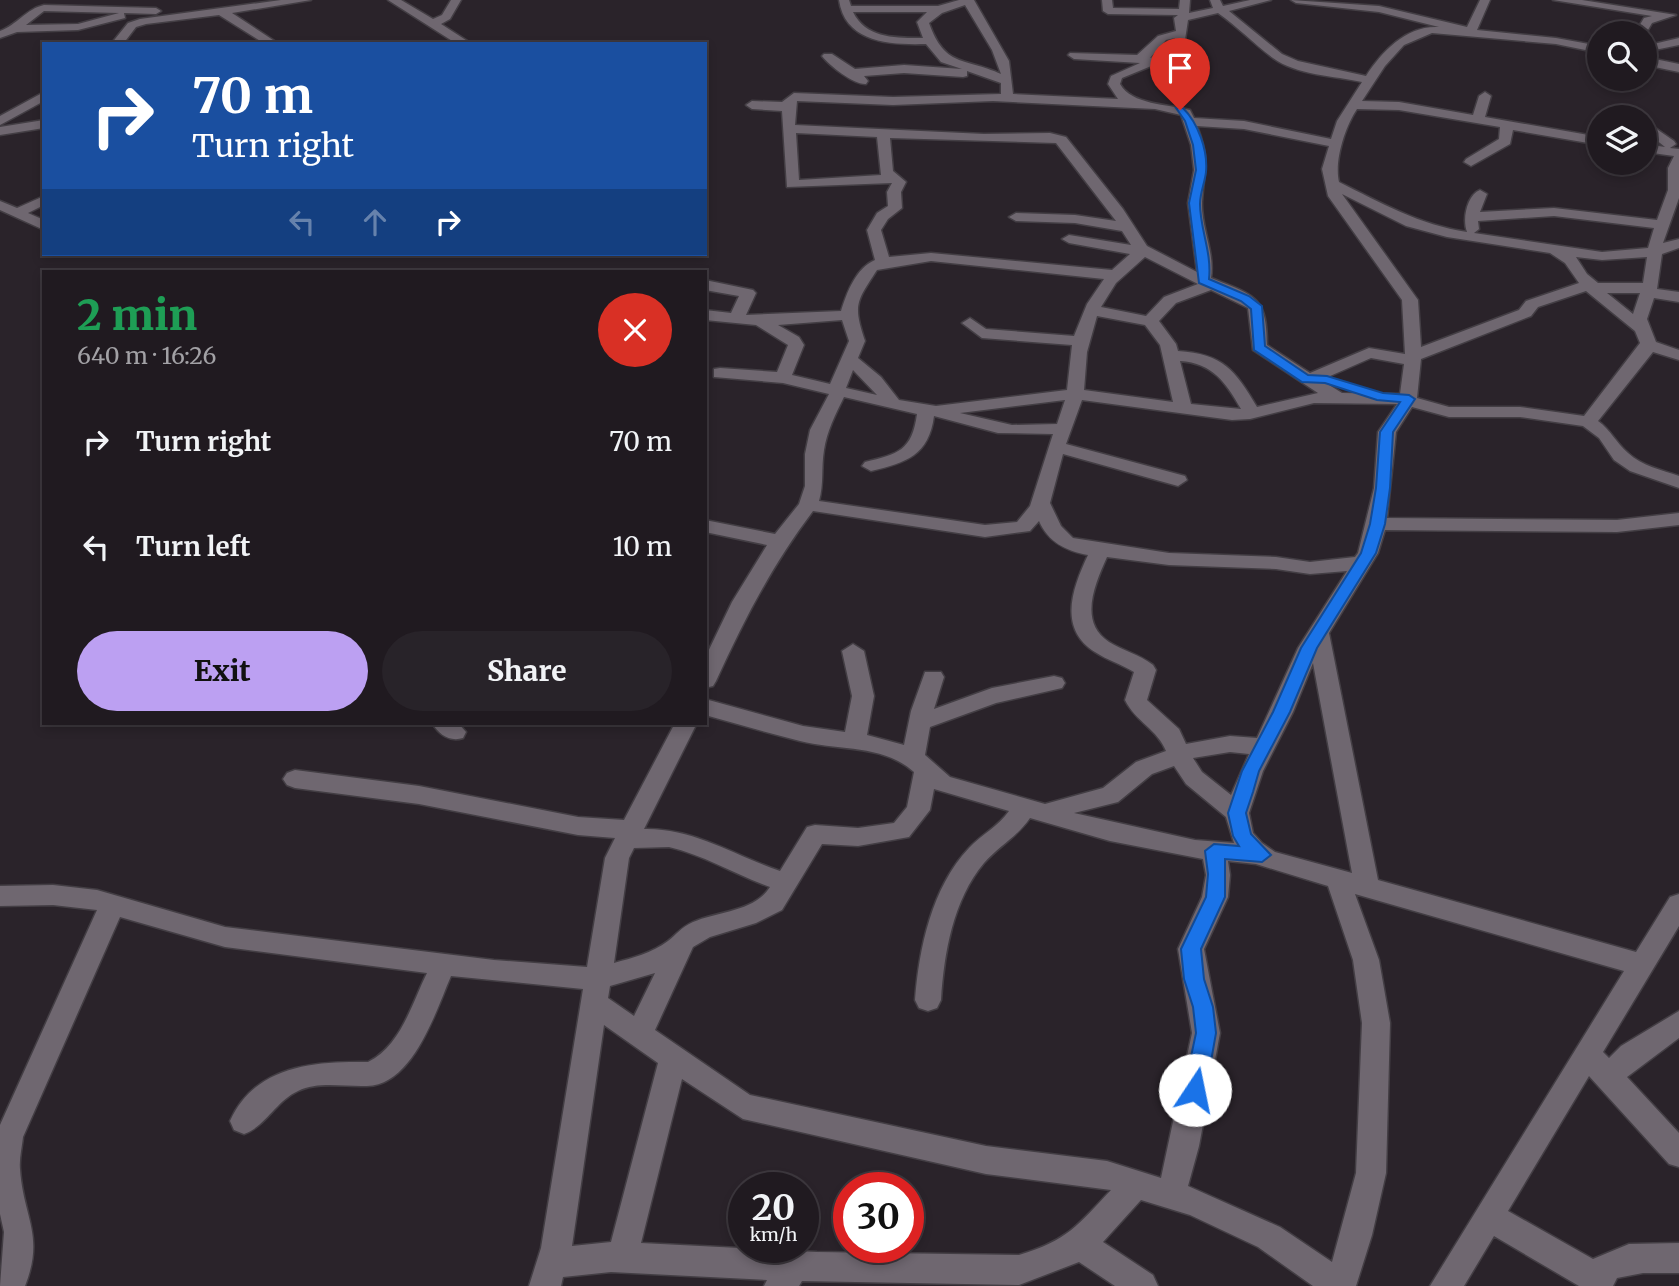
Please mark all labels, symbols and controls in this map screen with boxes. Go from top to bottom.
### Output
map controls [1587,21,1657,175]
button: search [1587,21,1657,91]
pin [1150,38,1210,110]
icon: arrive [1161,49,1199,87]
text: 70 m [192,65,313,126]
icon: right [77,70,168,161]
button: layers [1587,105,1657,175]
text: Turn right [192,126,354,166]
icon: left [283,203,321,241]
icon: ahead [356,203,394,241]
icon: right [429,203,467,241]
text: 2 min [77,289,197,341]
button: close [598,293,672,367]
text: 640 m · 16:26 [77,341,216,370]
icon: right [77,423,115,461]
text: Turn right [136,425,271,458]
text: 70 m [609,425,672,458]
icon: left [77,528,115,566]
text: Turn left [136,530,250,563]
text: 10 m [613,530,672,563]
button: Exit [77,631,368,711]
button: Share [382,631,672,711]
position arrow [1158,1053,1232,1127]
speed limit sign: 30 [833,1172,924,1263]
text: 20 [752,1186,795,1230]
text: km/h [750,1223,797,1246]

